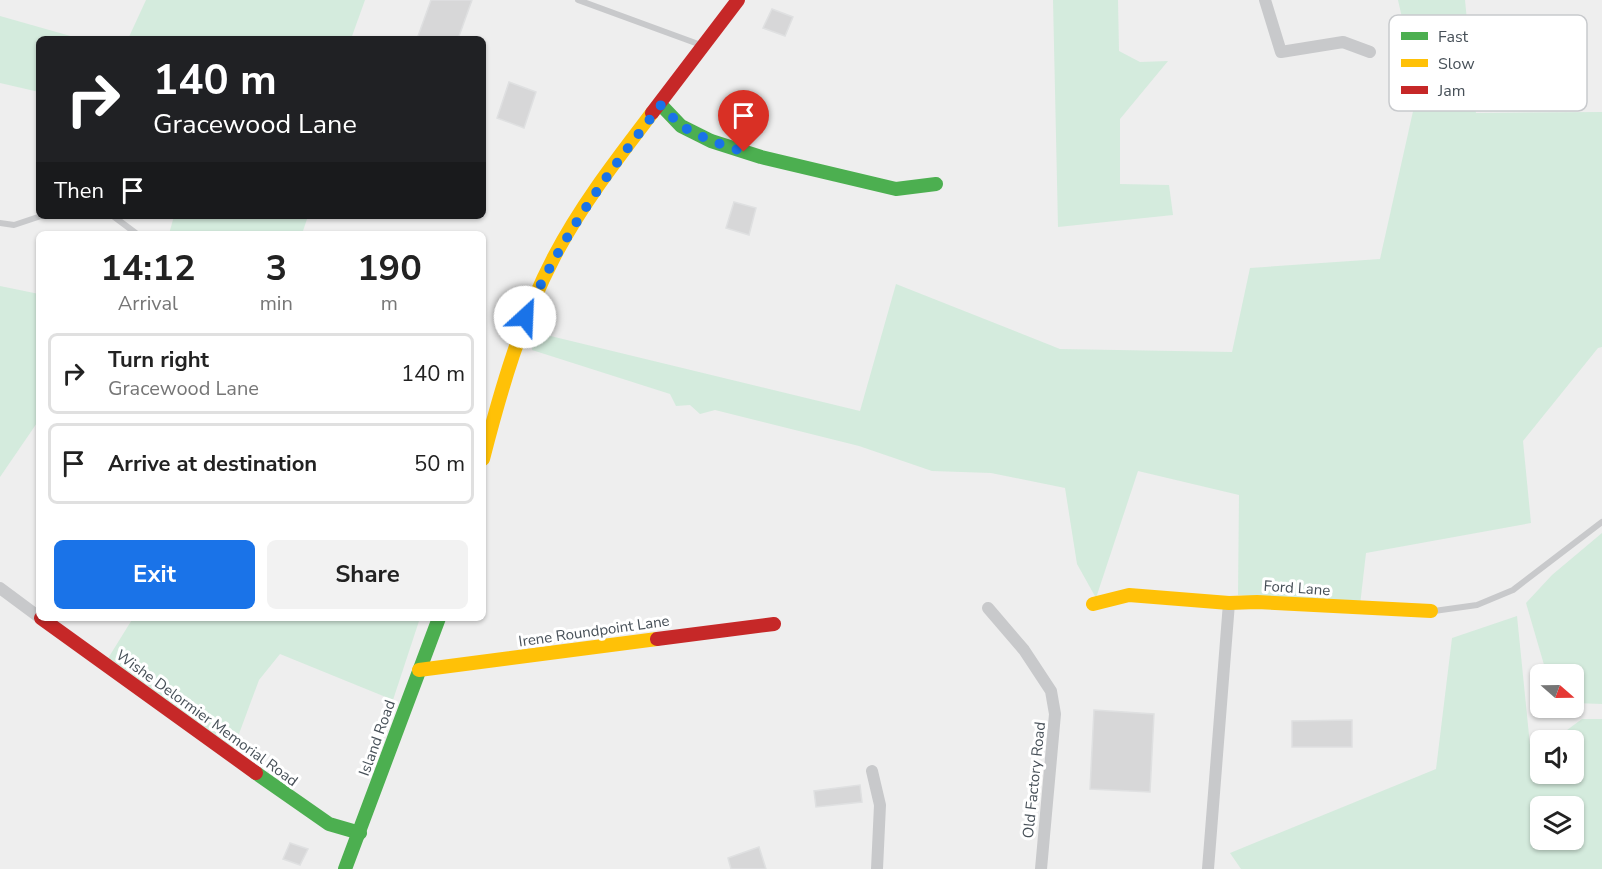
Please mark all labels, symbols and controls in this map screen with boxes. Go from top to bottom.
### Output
legend [1389,15,1587,111]
text: Fast [1438,26,1469,48]
text: 140 m [153,52,277,109]
text: Slow [1438,53,1475,75]
icon: right [54,60,132,138]
text: Jam [1437,80,1465,102]
pin [718,90,769,152]
icon: arrive [727,99,760,132]
text: Gracewood Lane [153,106,357,143]
icon: arrive [116,174,149,207]
text: Then [54,176,104,206]
text: 14:12 [100,244,196,293]
text: 3 [265,244,287,293]
text: 190 [357,244,422,293]
position arrow [493,285,557,349]
text: Arrival [118,290,178,317]
text: min [260,290,293,317]
text: m [381,290,398,317]
text: Turn right [108,345,209,375]
icon: right [57,357,90,390]
text: 140 m [401,359,465,389]
text: Gracewood Lane [108,375,259,402]
icon: arrive [57,447,90,480]
text: Arrive at destination [108,449,317,479]
text: 50 m [414,449,465,479]
button: Exit [54,540,255,609]
button: Share [267,540,468,609]
street label: Ford Lane [1263,576,1331,600]
street label: Irene Roundpoint Lane [517,611,671,651]
street label: Wishe Delormier Memorial Road [112,645,302,791]
north arrow [1530,664,1584,718]
map controls [1530,664,1584,850]
street label: Island Road [354,697,400,779]
street label: Old Factory Road [1018,721,1050,839]
button: sound [1530,730,1584,784]
button: layers [1530,796,1584,850]

